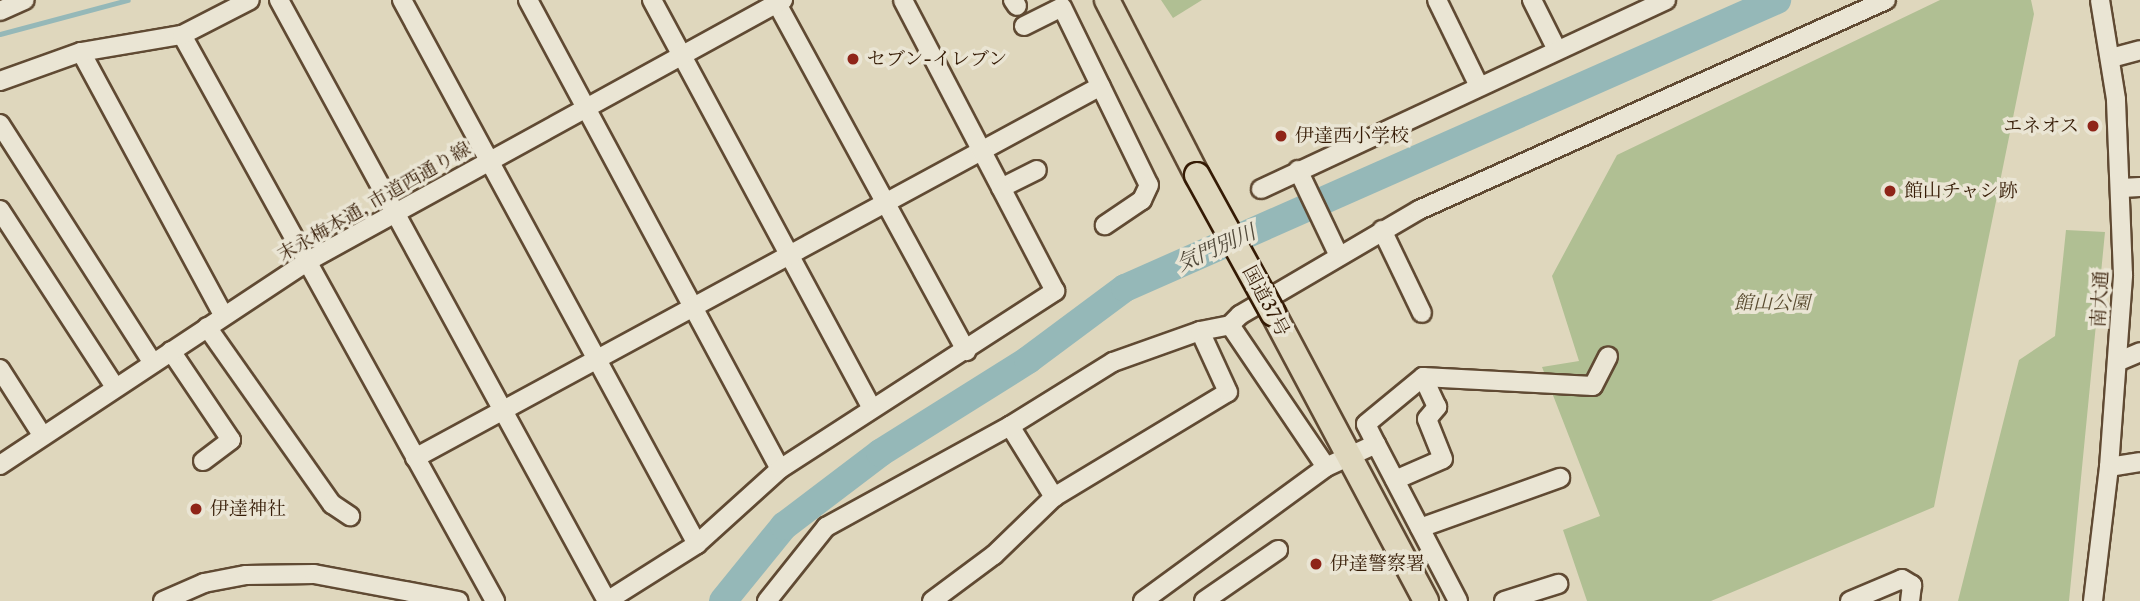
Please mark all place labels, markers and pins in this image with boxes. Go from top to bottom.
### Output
place label: セブン-イレブン [867,48,1009,70]
marker: セブン-イレブン [845,51,861,67]
place label: エネオス [2003,115,2079,137]
marker: エネオス [2085,118,2101,134]
place label: 伊達西小学校 [1295,125,1409,147]
marker: 伊達西小学校 [1273,128,1289,144]
place label: 館山チャシ跡 [1904,180,2018,202]
marker: 館山チャシ跡 [1882,183,1898,199]
place label: 伊達神社 [210,498,286,520]
marker: 伊達神社 [188,501,204,517]
place label: 伊達警察署 [1330,553,1425,575]
marker: 伊達警察署 [1308,556,1324,572]

